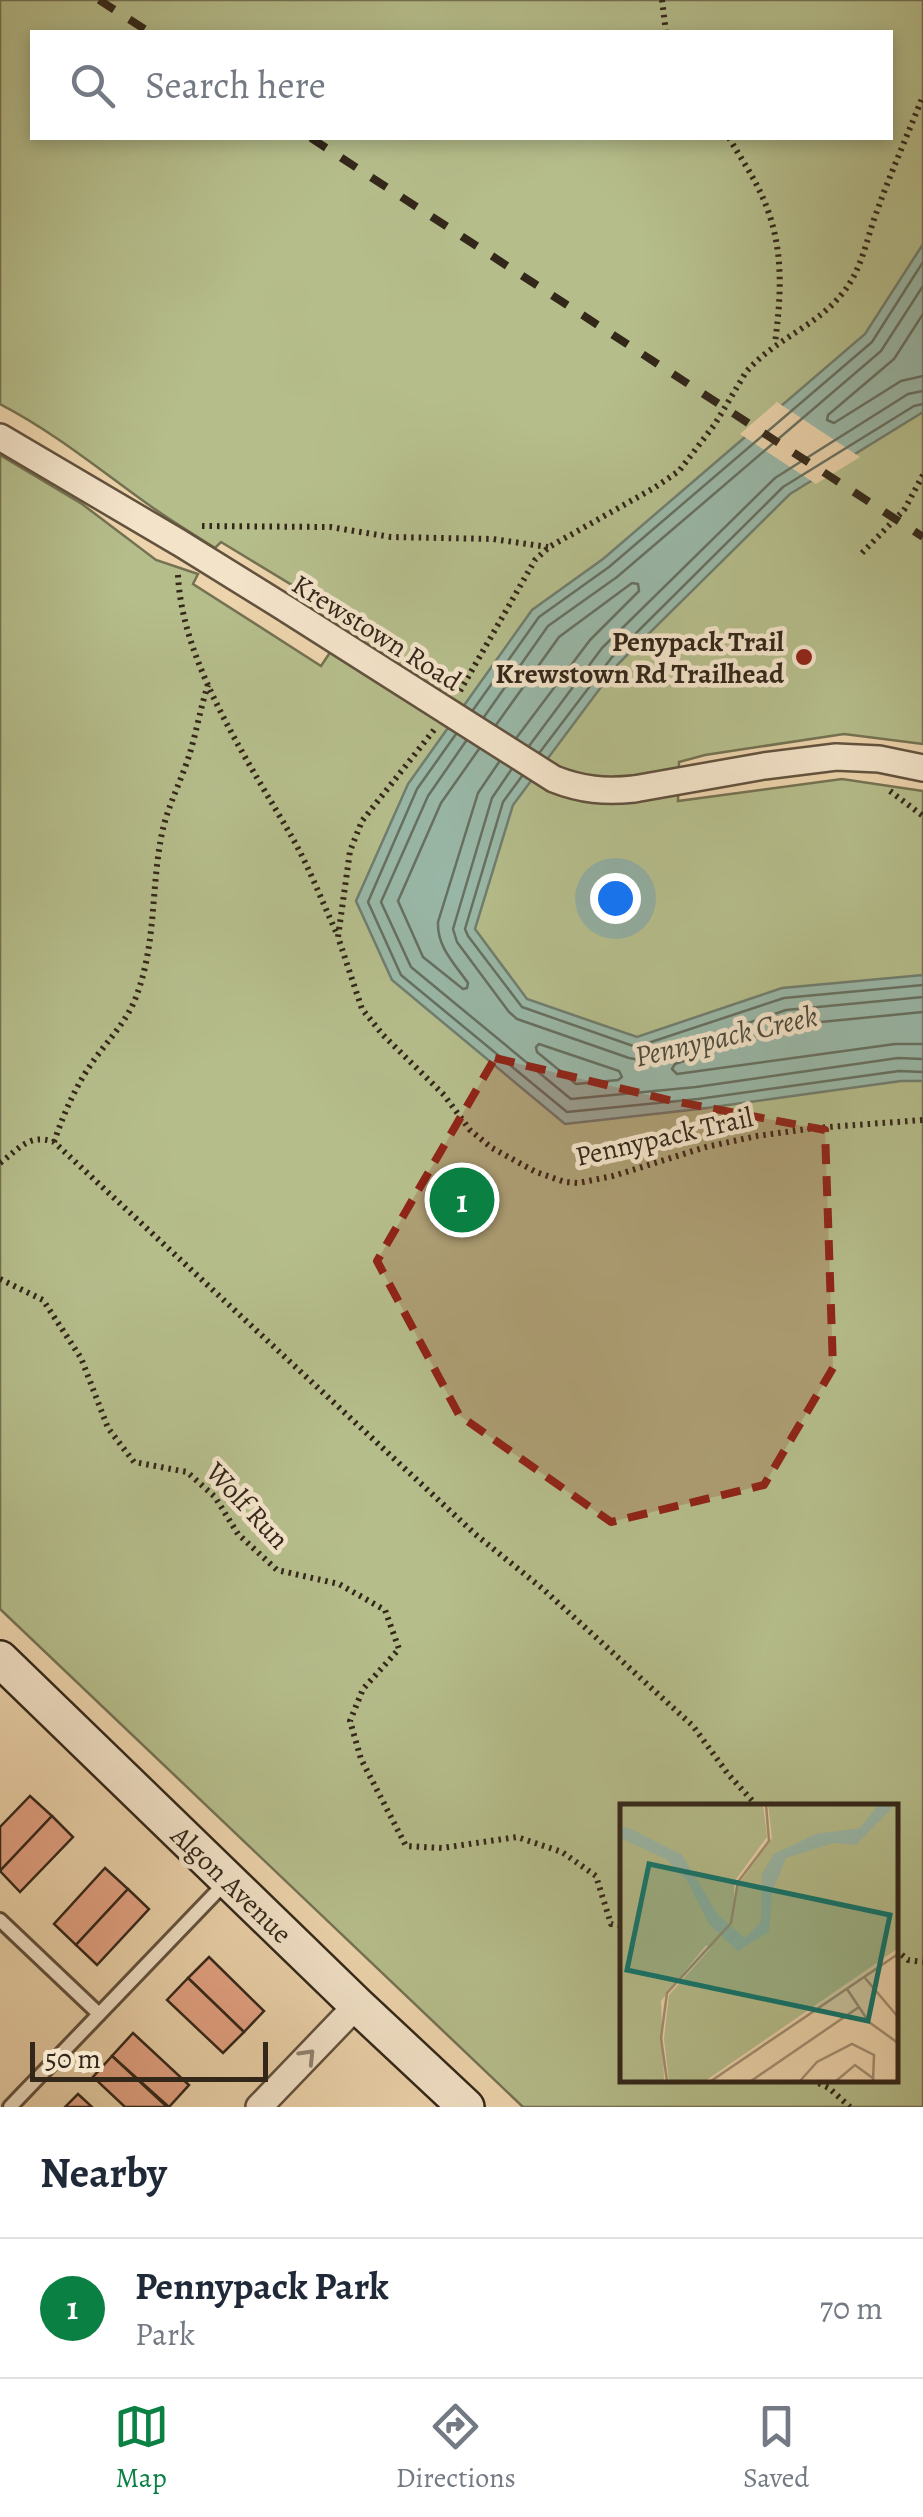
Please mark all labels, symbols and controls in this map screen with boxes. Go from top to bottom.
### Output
search box [30,30,893,140]
icon: search [65,58,120,113]
text: Search here [145,59,326,111]
street label: Krewstown Road [284,566,469,701]
place label: Penypack Trail Krewstown Rd Trailhead [495,623,785,693]
marker: Penypack Trail Krewstown Rd Trailhead [793,646,815,668]
your location [590,873,641,924]
water label: Pennypack Creek [631,996,821,1076]
street label: Pennypack Trail [572,1098,757,1176]
pin: 1 [430,1162,494,1238]
street label: Wolf Run [196,1453,297,1558]
inset map [620,1804,898,2082]
street label: Algon Avenue [162,1817,300,1952]
scale bar [30,2037,268,2082]
text: 50 m [45,2040,101,2078]
one-way arrow [296,2049,314,2067]
text: Nearby [40,2144,167,2201]
text: Pennypack Park [135,2260,389,2312]
text: 1 [67,2286,78,2330]
text: 70 m [820,2286,883,2330]
text: Park [135,2312,195,2356]
tab: Map [114,2399,169,2497]
tab: Directions [396,2399,516,2497]
tab: Saved [743,2399,809,2497]

